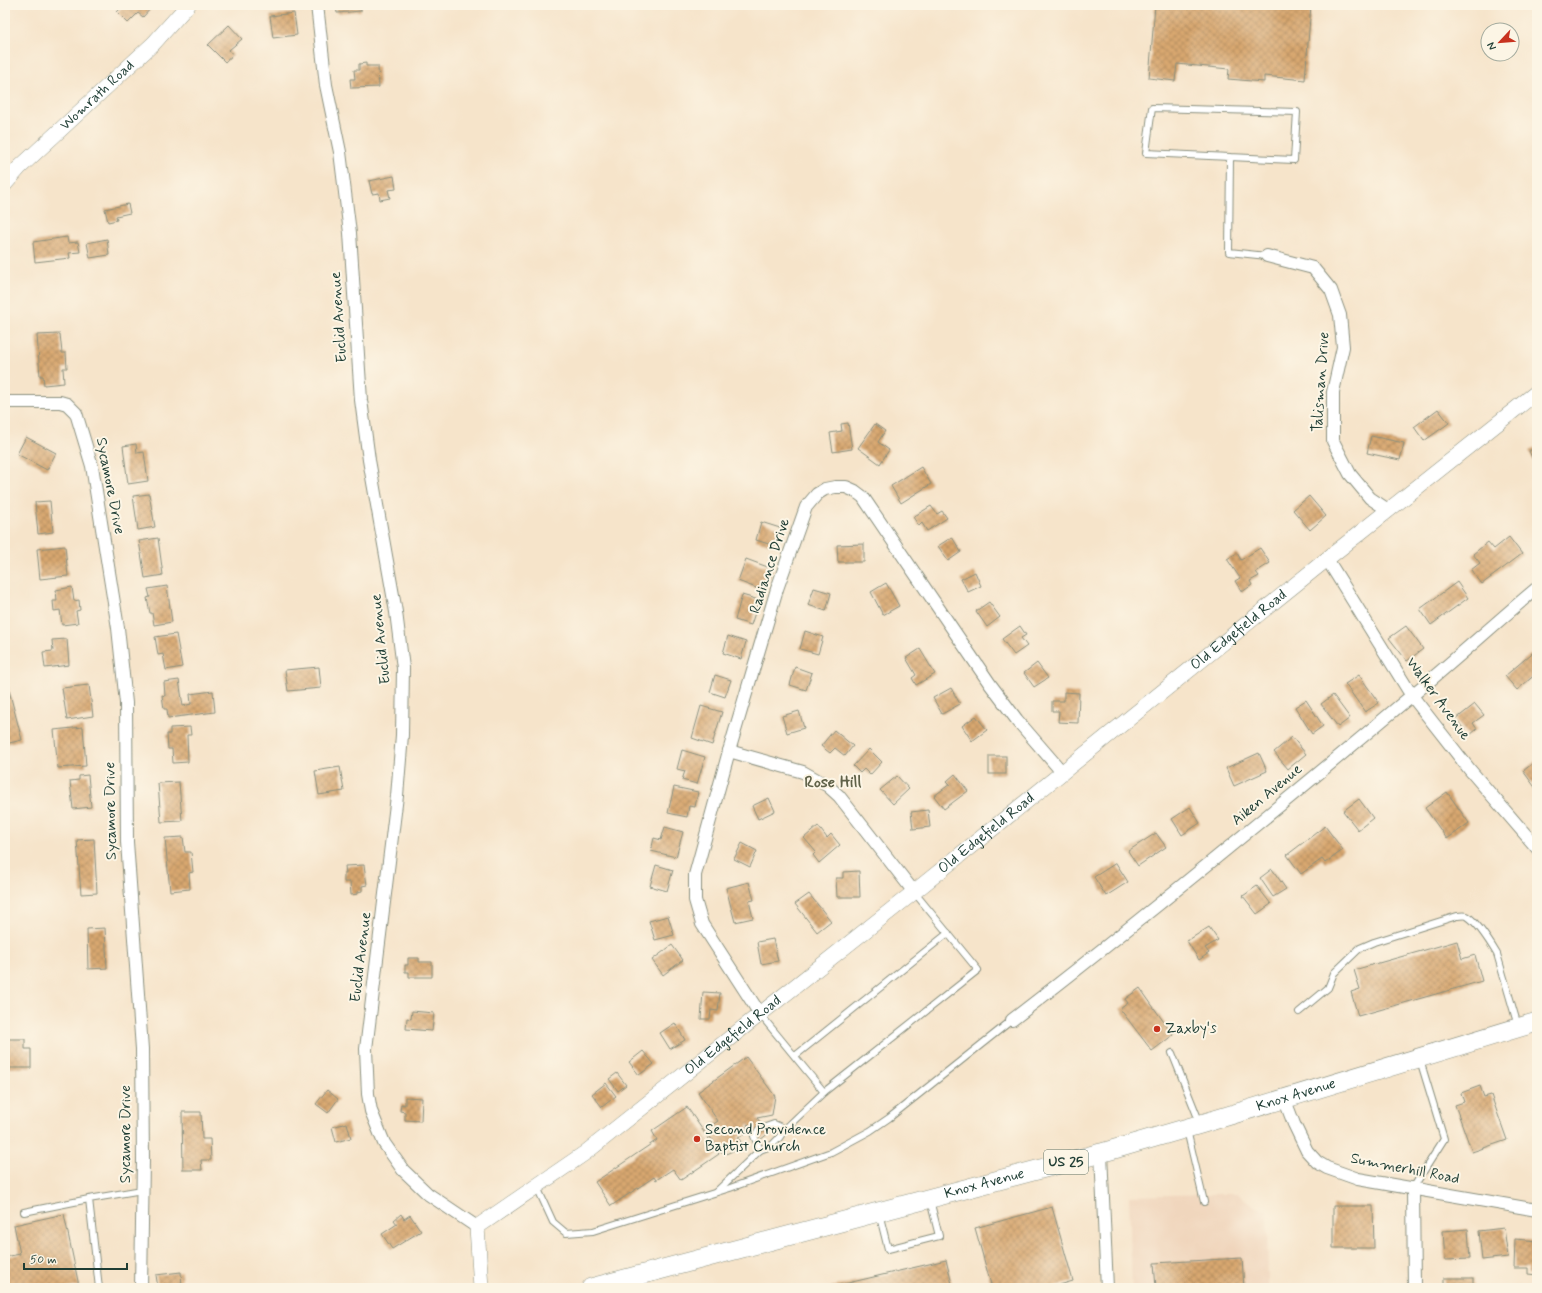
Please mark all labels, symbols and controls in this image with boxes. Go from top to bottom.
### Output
north arrow [1480,22,1520,62]
text: N [1484,40,1500,52]
street label: Womrath Road [56,56,139,135]
street label: Euclid Avenue [326,271,352,363]
street label: Talisman Drive [1308,331,1334,433]
street label: Sycamore Drive [91,436,129,536]
street label: Radiance Drive [745,516,795,616]
street label: Old Edgefield Road [1186,585,1291,675]
street label: Euclid Avenue [366,593,396,685]
street label: Walker Avenue [1401,653,1475,745]
street label: Aiken Avenue [1227,760,1307,830]
street label: Sycamore Drive [100,761,122,860]
district label: Rose Hill [805,772,862,793]
street label: Old Edgefield Road [934,789,1039,879]
street label: Euclid Avenue [346,911,376,1003]
street label: Old Edgefield Road [680,991,786,1080]
place label: Zaxby's [1165,1019,1217,1039]
marker: Zaxby's [1152,1024,1162,1034]
street label: Knox Avenue [1254,1074,1338,1117]
street label: Sycamore Drive [116,1085,136,1183]
place label: Second Providence Baptist Church [705,1120,826,1157]
marker: Second Providence Baptist Church [692,1134,702,1144]
street label: Summerhill Road [1349,1149,1461,1189]
road number: US 25 [1044,1150,1088,1174]
street label: Knox Avenue [942,1164,1027,1204]
scale bar [24,1245,127,1271]
text: 50 m [30,1252,57,1268]

